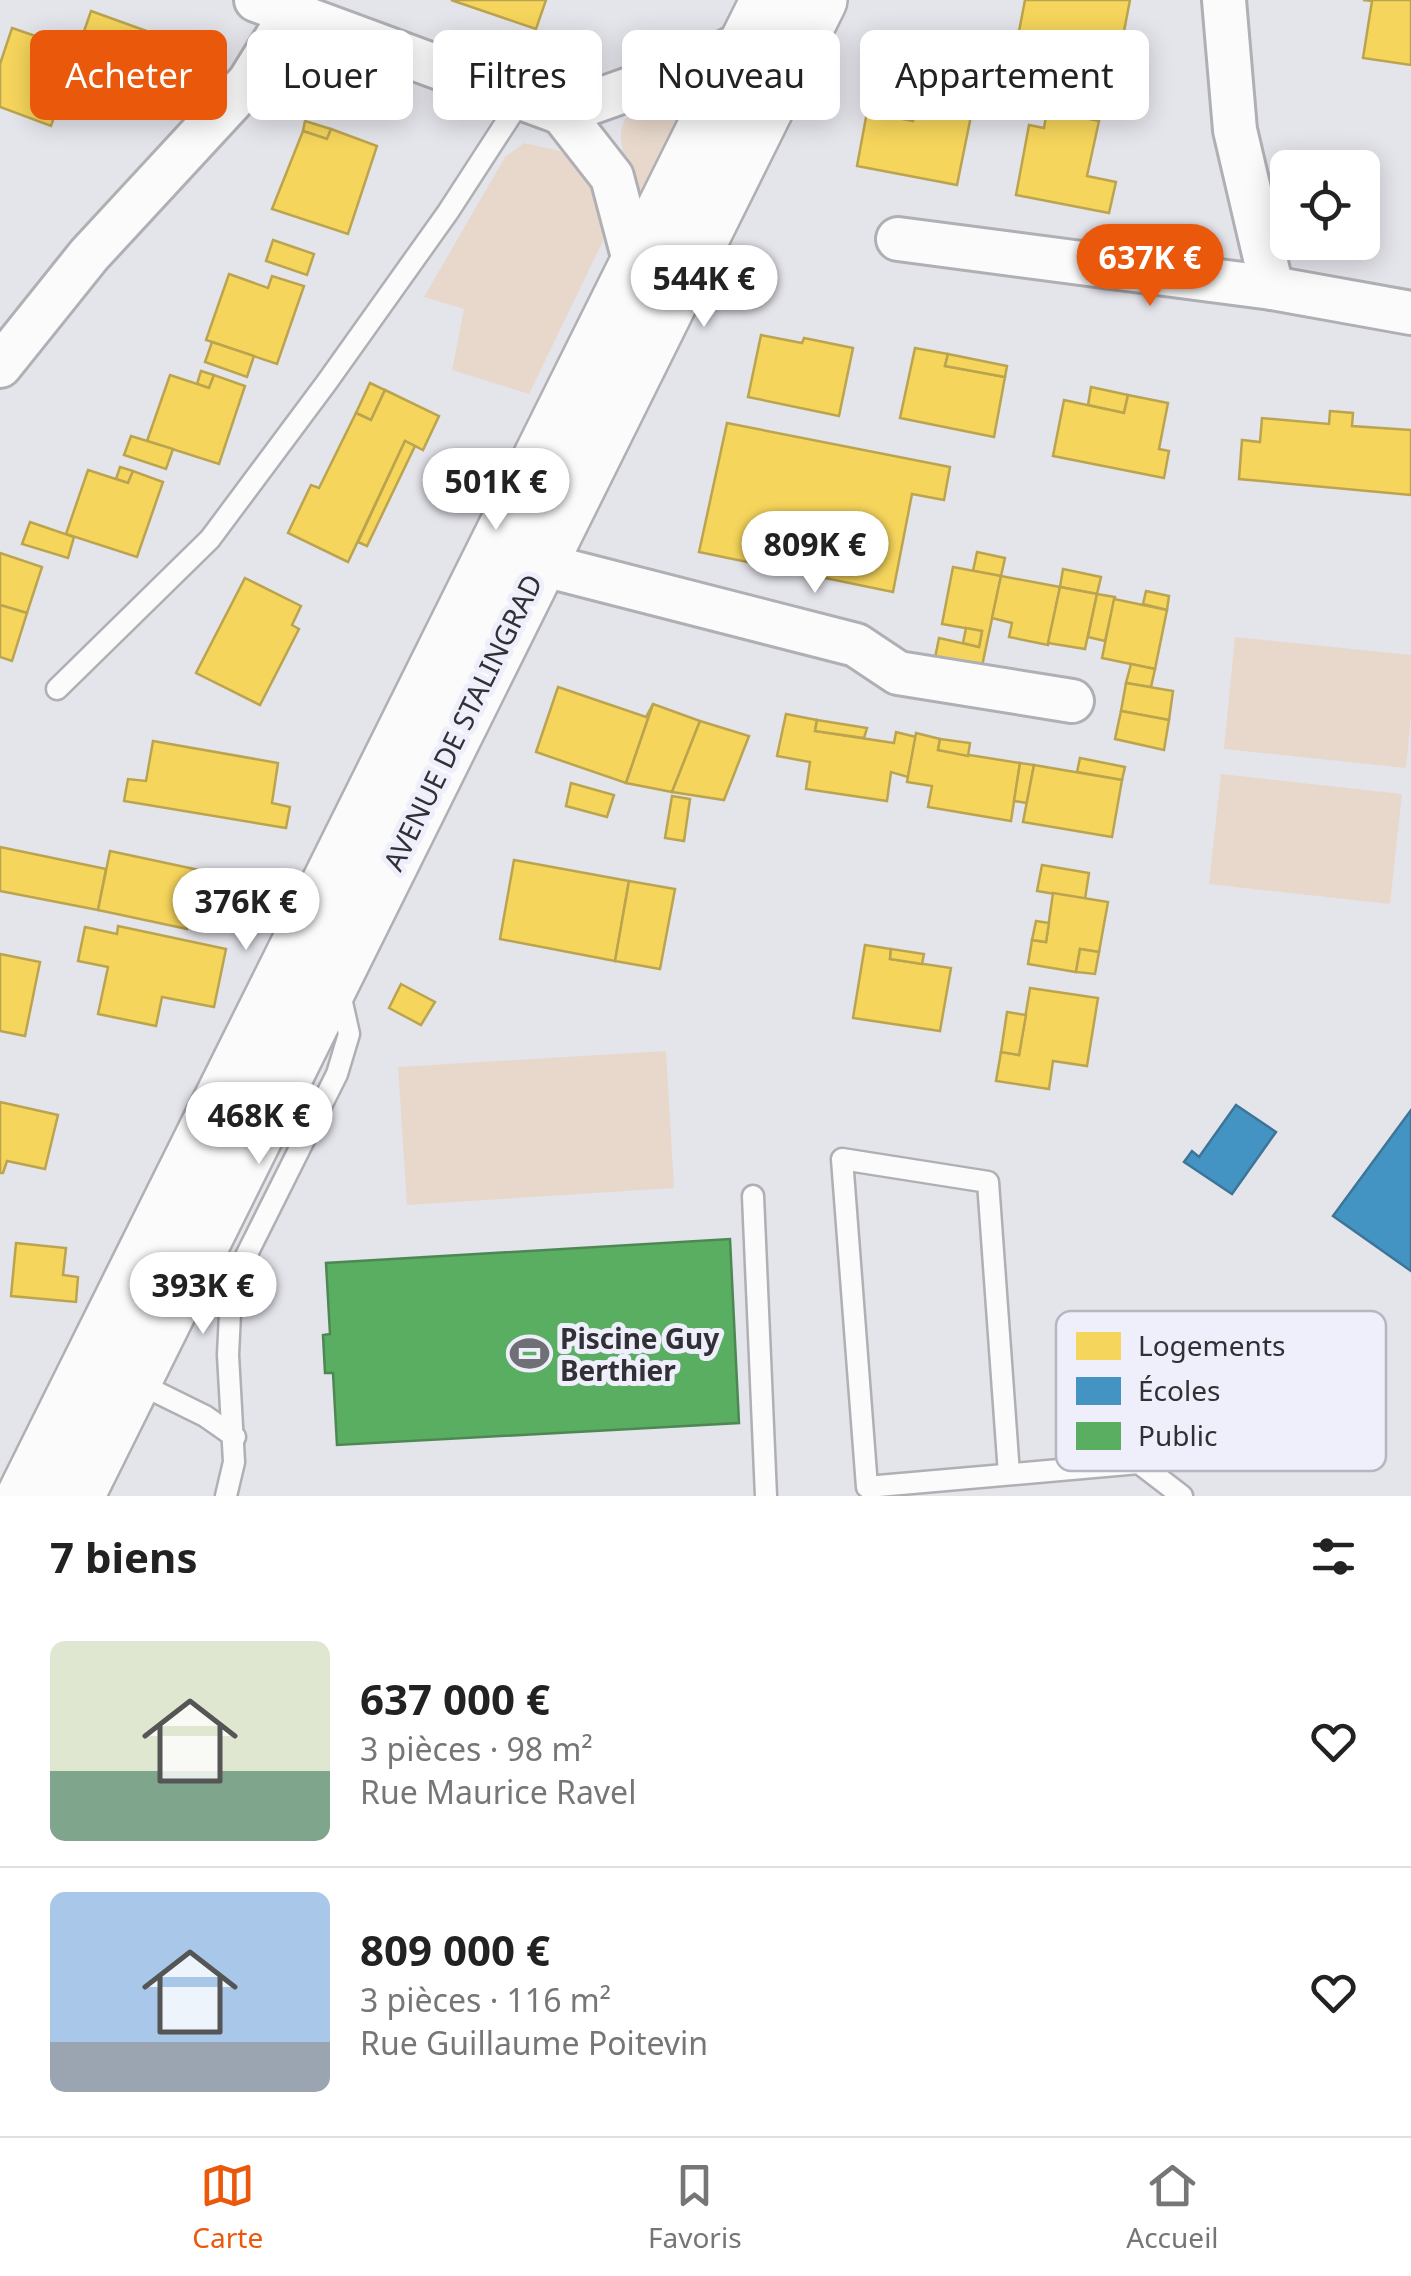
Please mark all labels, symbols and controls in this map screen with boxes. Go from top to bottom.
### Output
chip: Acheter [30,30,227,120]
chip: Louer [247,30,413,120]
chip: Filtres [433,30,602,120]
chip: Nouveau [622,30,840,120]
chip: Appartement [860,30,1149,120]
map controls [1270,150,1380,260]
button: locate [1270,150,1380,260]
pin: 637K € [1069,224,1231,309]
text: 637K € [1099,235,1201,278]
pin: 544K € [623,245,785,330]
text: 544K € [653,256,755,299]
pin: 501K € [415,448,577,533]
text: 501K € [445,459,547,502]
pin: 809K € [734,511,896,596]
text: 809K € [764,522,866,565]
street label: AVENUE DE STALINGRAD [374,567,550,877]
pin: 376K € [165,868,327,953]
text: 376K € [195,879,297,922]
pin: 468K € [178,1082,340,1167]
text: 468K € [208,1093,310,1136]
pin: 393K € [122,1252,284,1337]
text: 393K € [152,1263,254,1306]
legend [1056,1311,1386,1471]
place label: Piscine Guy Berthier [560,1319,719,1389]
text: Logements [1138,1326,1285,1364]
sports icon: Piscine Guy Berthier [509,1333,551,1375]
text: Écoles [1138,1371,1220,1409]
text: Public [1138,1416,1217,1454]
text: 7 biens [50,1528,198,1585]
icon: filters [1306,1529,1361,1584]
text: 637 000 € [360,1670,550,1727]
icon: home [130,1681,250,1801]
icon: heart [1306,1714,1361,1769]
text: 3 pièces · 98 m² [360,1727,593,1770]
text: Rue Maurice Ravel [360,1770,636,1813]
text: 809 000 € [360,1921,550,1978]
icon: home [130,1932,250,2052]
icon: heart [1306,1965,1361,2020]
text: 3 pièces · 116 m² [360,1978,611,2021]
text: Rue Guillaume Poitevin [360,2021,708,2064]
tab: Carte [192,2158,263,2256]
tab: Favoris [648,2158,742,2256]
tab: Accueil [1126,2158,1219,2256]

